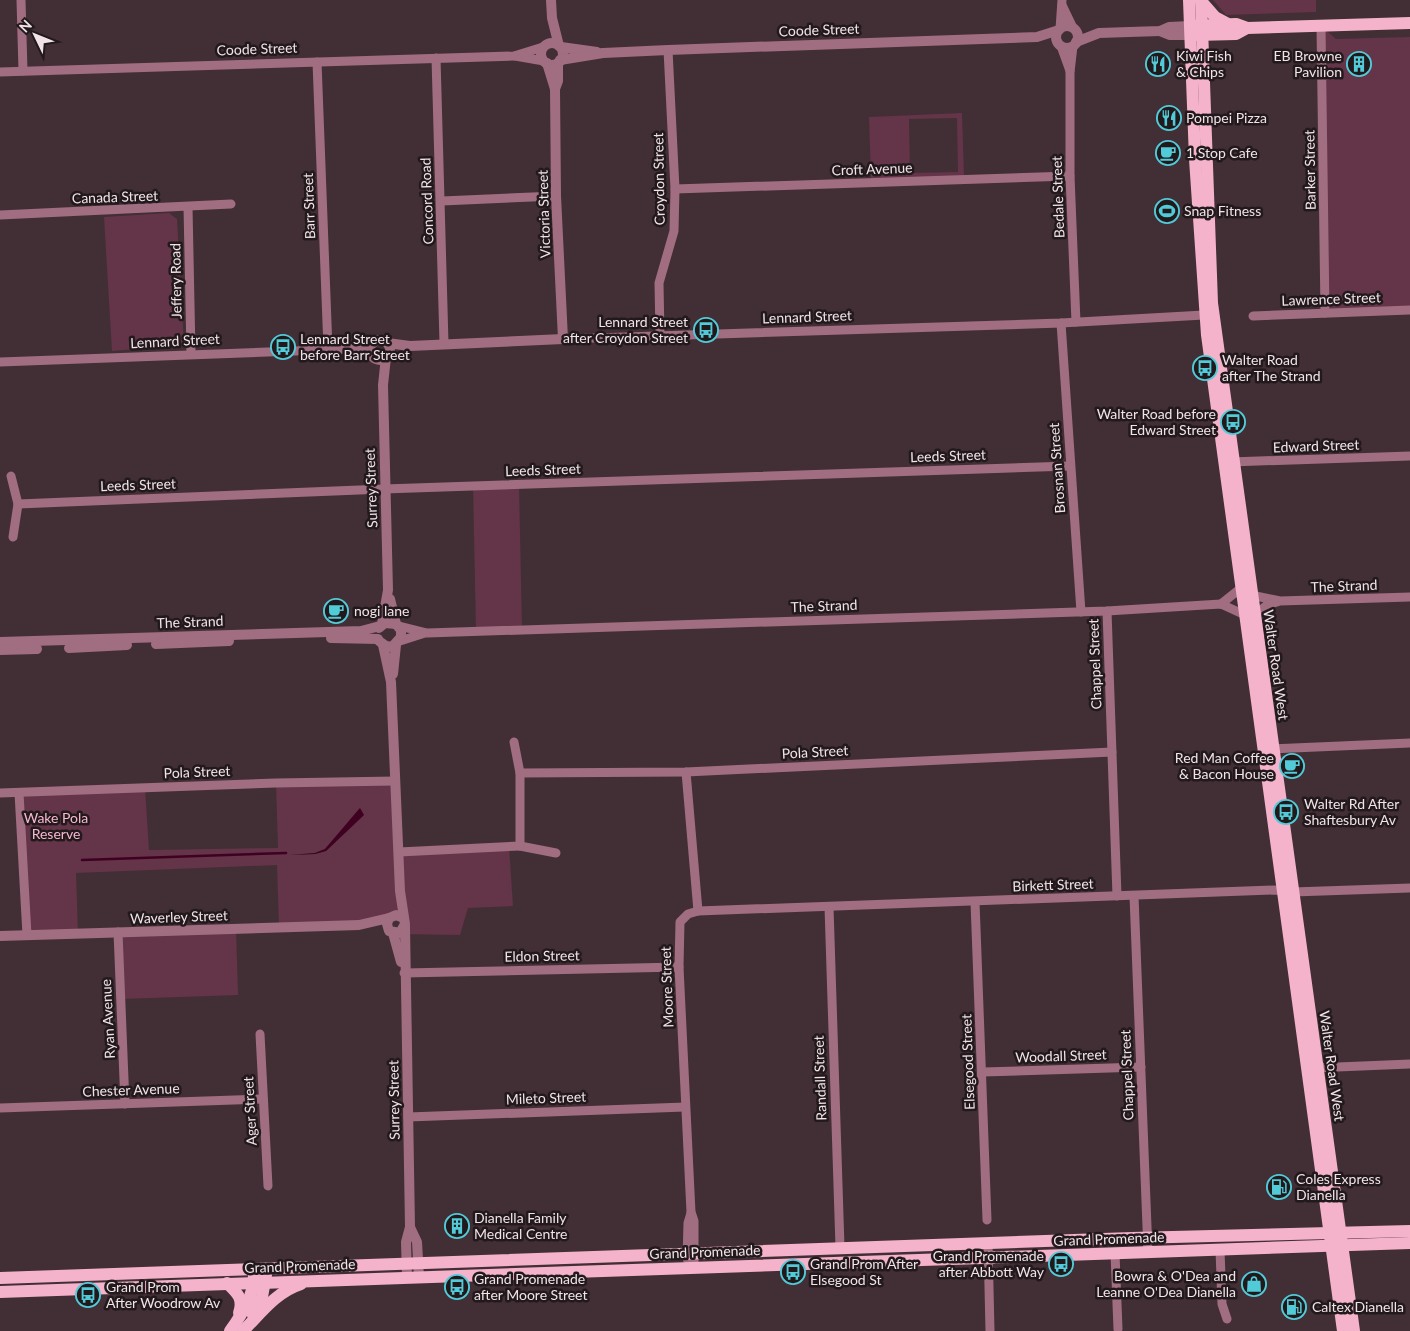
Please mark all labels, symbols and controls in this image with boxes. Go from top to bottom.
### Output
north arrow [10,10,60,60]
text: N [15,16,35,36]
street label: Coode Street [778,20,860,39]
street label: Coode Street [216,39,298,58]
place label: Kiwi Fish & Chips [1176,47,1232,80]
place label: EB Browne Pavilion [1274,47,1342,80]
restaurant icon: Kiwi Fish & Chips [1145,51,1171,77]
building icon: EB Browne Pavilion [1346,51,1372,77]
restaurant icon: Pompei Pizza [1156,105,1182,131]
place label: Pompei Pizza [1186,109,1267,126]
street label: Barker Street [1300,130,1319,210]
street label: Croydon Street [649,132,668,226]
cafe icon: 1 Stop Cafe [1155,140,1181,166]
place label: 1 Stop Cafe [1186,144,1258,161]
street label: Bedale Street [1048,156,1067,238]
street label: Concord Road [416,157,437,245]
street label: Croft Avenue [831,159,913,178]
street label: Victoria Street [533,170,554,258]
street label: Barr Street [299,173,318,239]
street label: Canada Street [72,186,158,207]
sports icon: Snap Fitness [1154,198,1180,224]
place label: Snap Fitness [1184,202,1261,219]
street label: Jeffery Road [166,243,185,319]
street label: Lawrence Street [1281,288,1381,309]
street label: Lennard Street [762,306,852,327]
place label: Lennard Street after Croydon Street [563,313,688,346]
bus stop icon: Lennard Street after Croydon Street [693,317,719,343]
street label: Lennard Street [130,330,220,351]
place label: Lennard Street before Barr Street [300,330,410,363]
bus stop icon: Lennard Street before Barr Street [270,334,296,360]
place label: Walter Road after The Strand [1222,351,1321,384]
bus stop icon: Walter Road after The Strand [1192,355,1218,381]
place label: Walter Road before Edward Street [1097,405,1216,438]
bus stop icon: Walter Road before Edward Street [1220,409,1246,435]
street label: Brosnan Street [1045,422,1068,514]
street label: Edward Street [1272,435,1360,456]
street label: Leeds Street [910,446,986,465]
street label: Surrey Street [361,448,380,528]
street label: Leeds Street [505,460,581,479]
street label: Leeds Street [100,475,176,494]
street label: The Strand [1310,576,1378,595]
street label: The Strand [790,596,858,615]
cafe icon: nogi lane [323,598,349,624]
place label: nogi lane [354,602,409,619]
street label: Walter Road West [1260,609,1293,721]
street label: The Strand [156,612,224,631]
street label: Chappel Street [1084,618,1105,710]
street label: Pola Street [781,741,849,762]
place label: Red Man Coffee & Bacon House [1175,749,1274,782]
cafe icon: Red Man Coffee & Bacon House [1279,753,1305,779]
street label: Pola Street [163,762,231,781]
place label: Walter Rd After Shaftesbury Av [1304,795,1399,828]
bus stop icon: Walter Rd After Shaftesbury Av [1273,799,1299,825]
park label: Wake Pola Reserve [24,809,88,842]
street label: Birkett Street [1012,875,1094,894]
street label: Waverley Street [130,906,228,927]
street label: Eldon Street [504,946,580,965]
street label: Moore Street [657,946,676,1028]
street label: Ryan Avenue [97,979,118,1059]
street label: Walter Road West [1316,1010,1349,1122]
street label: Elsegood Street [957,1014,978,1110]
street label: Chappel Street [1116,1029,1137,1121]
street label: Randall Street [810,1035,829,1121]
street label: Woodall Street [1015,1045,1107,1066]
street label: Surrey Street [384,1060,403,1140]
street label: Ager Street [239,1076,260,1146]
street label: Chester Avenue [82,1079,180,1100]
street label: Mileto Street [506,1088,586,1107]
place label: Coles Express Dianella [1296,1170,1381,1203]
fuel station icon: Coles Express Dianella [1266,1174,1292,1200]
place label: Dianella Family Medical Centre [474,1209,567,1242]
building icon: Dianella Family Medical Centre [444,1213,470,1239]
street label: Grand Promenade [1053,1228,1165,1249]
street label: Grand Promenade [649,1241,761,1262]
place label: Grand Promenade after Abbott Way [933,1247,1045,1280]
bus stop icon: Grand Promenade after Abbott Way [1048,1251,1074,1277]
street label: Grand Promenade [244,1255,356,1276]
place label: Grand Prom After Elsegood St [810,1255,918,1288]
bus stop icon: Grand Prom After Elsegood St [780,1259,806,1285]
place label: Bowra & O'Dea and Leanne O'Dea Dianella [1096,1267,1236,1300]
place label: Grand Promenade after Moore Street [474,1270,587,1303]
shop icon: Bowra & O'Dea and Leanne O'Dea Dianella [1241,1271,1267,1297]
bus stop icon: Grand Promenade after Moore Street [444,1274,470,1300]
place label: Grand Prom After Woodrow Av [106,1278,221,1311]
bus stop icon: Grand Prom After Woodrow Av [75,1282,101,1308]
fuel station icon: Caltex Dianella [1281,1294,1307,1320]
place label: Caltex Dianella [1312,1298,1404,1315]

